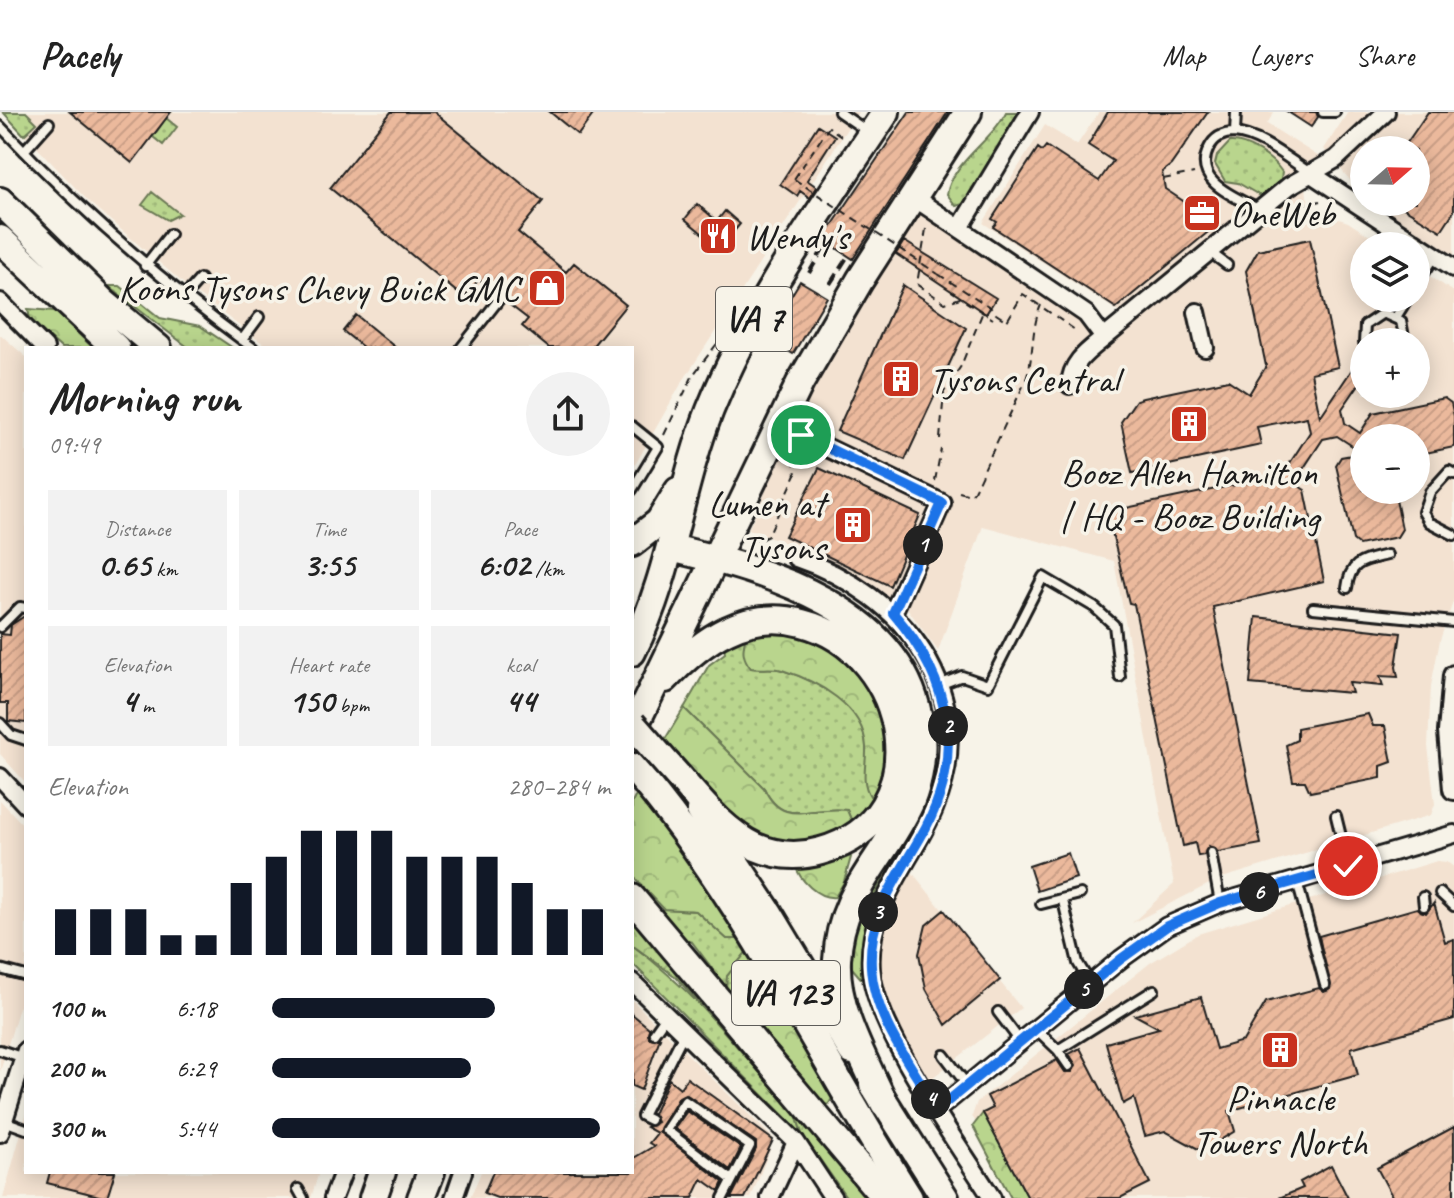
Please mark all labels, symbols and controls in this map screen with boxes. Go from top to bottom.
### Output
text: Pacely [40,32,119,79]
text: Map [1163,38,1206,73]
text: Layers [1250,38,1311,73]
text: Share [1355,38,1414,73]
north arrow [1350,136,1430,216]
map controls [1350,136,1430,504]
place label: OneWeb [1230,190,1337,237]
office icon: OneWeb [1181,192,1223,234]
place label: Wendy's [746,213,853,260]
restaurant icon: Wendy's [697,215,739,257]
button: layers [1350,232,1430,312]
place label: Koons Tysons Chevy Buick GMC [118,265,524,312]
shop icon: Koons Tysons Chevy Buick GMC [526,267,568,309]
road number: VA 7 [716,287,792,351]
button: + [1350,328,1430,408]
place label: Tysons Central [929,356,1125,403]
building icon: Tysons Central [880,358,922,400]
text: Morning run [48,370,240,425]
button: share [526,372,610,456]
pin [767,401,835,469]
building icon: Booz Allen Hamilton | HQ - Booz Building [1168,403,1210,445]
icon: arrive [779,413,823,457]
button: − [1350,424,1430,504]
text: 09:49 [48,428,100,461]
place label: Booz Allen Hamilton | HQ - Booz Building [1059,449,1321,540]
place label: Lumen at Tysons [708,480,830,571]
building icon: Lumen at Tysons [832,504,874,546]
text: Distance [105,515,170,543]
text: Time [312,515,346,543]
text: Pace [503,515,537,543]
pin: 1 [903,525,943,565]
text: 1 [918,531,928,559]
text: 0.65 [98,543,151,586]
text: 3:55 [303,543,355,586]
text: 6:02 [477,543,530,586]
text: km [151,555,177,583]
text: /km [530,555,564,583]
text: Elevation [104,651,172,679]
text: Heart rate [289,651,369,679]
text: kcal [506,651,535,679]
text: 4 [121,679,136,722]
text: 150 [289,679,334,722]
text: 44 [505,679,536,722]
text: m [136,691,154,719]
text: bpm [334,691,369,719]
pin: 2 [928,706,968,746]
text: 2 [943,712,953,740]
text: Elevation [48,770,128,803]
text: 280–284 m [507,770,610,803]
pin [1314,832,1382,900]
icon: check [1326,844,1370,888]
pin: 6 [1239,872,1279,912]
text: 6 [1254,878,1264,906]
pin: 3 [858,892,898,932]
text: 3 [873,898,883,926]
road number: VA 123 [732,961,840,1025]
pin: 5 [1064,969,1104,1009]
text: 5 [1079,975,1089,1003]
text: 100 m [48,992,104,1025]
text: 6:18 [176,992,216,1025]
building icon: Pinnacle Towers North [1259,1029,1301,1071]
text: 200 m [48,1052,104,1085]
text: 6:29 [176,1052,216,1085]
place label: Pinnacle Towers North [1193,1075,1368,1166]
pin: 4 [911,1079,951,1119]
text: 4 [926,1085,936,1113]
text: 300 m [48,1112,104,1145]
text: 5:44 [176,1112,216,1145]

